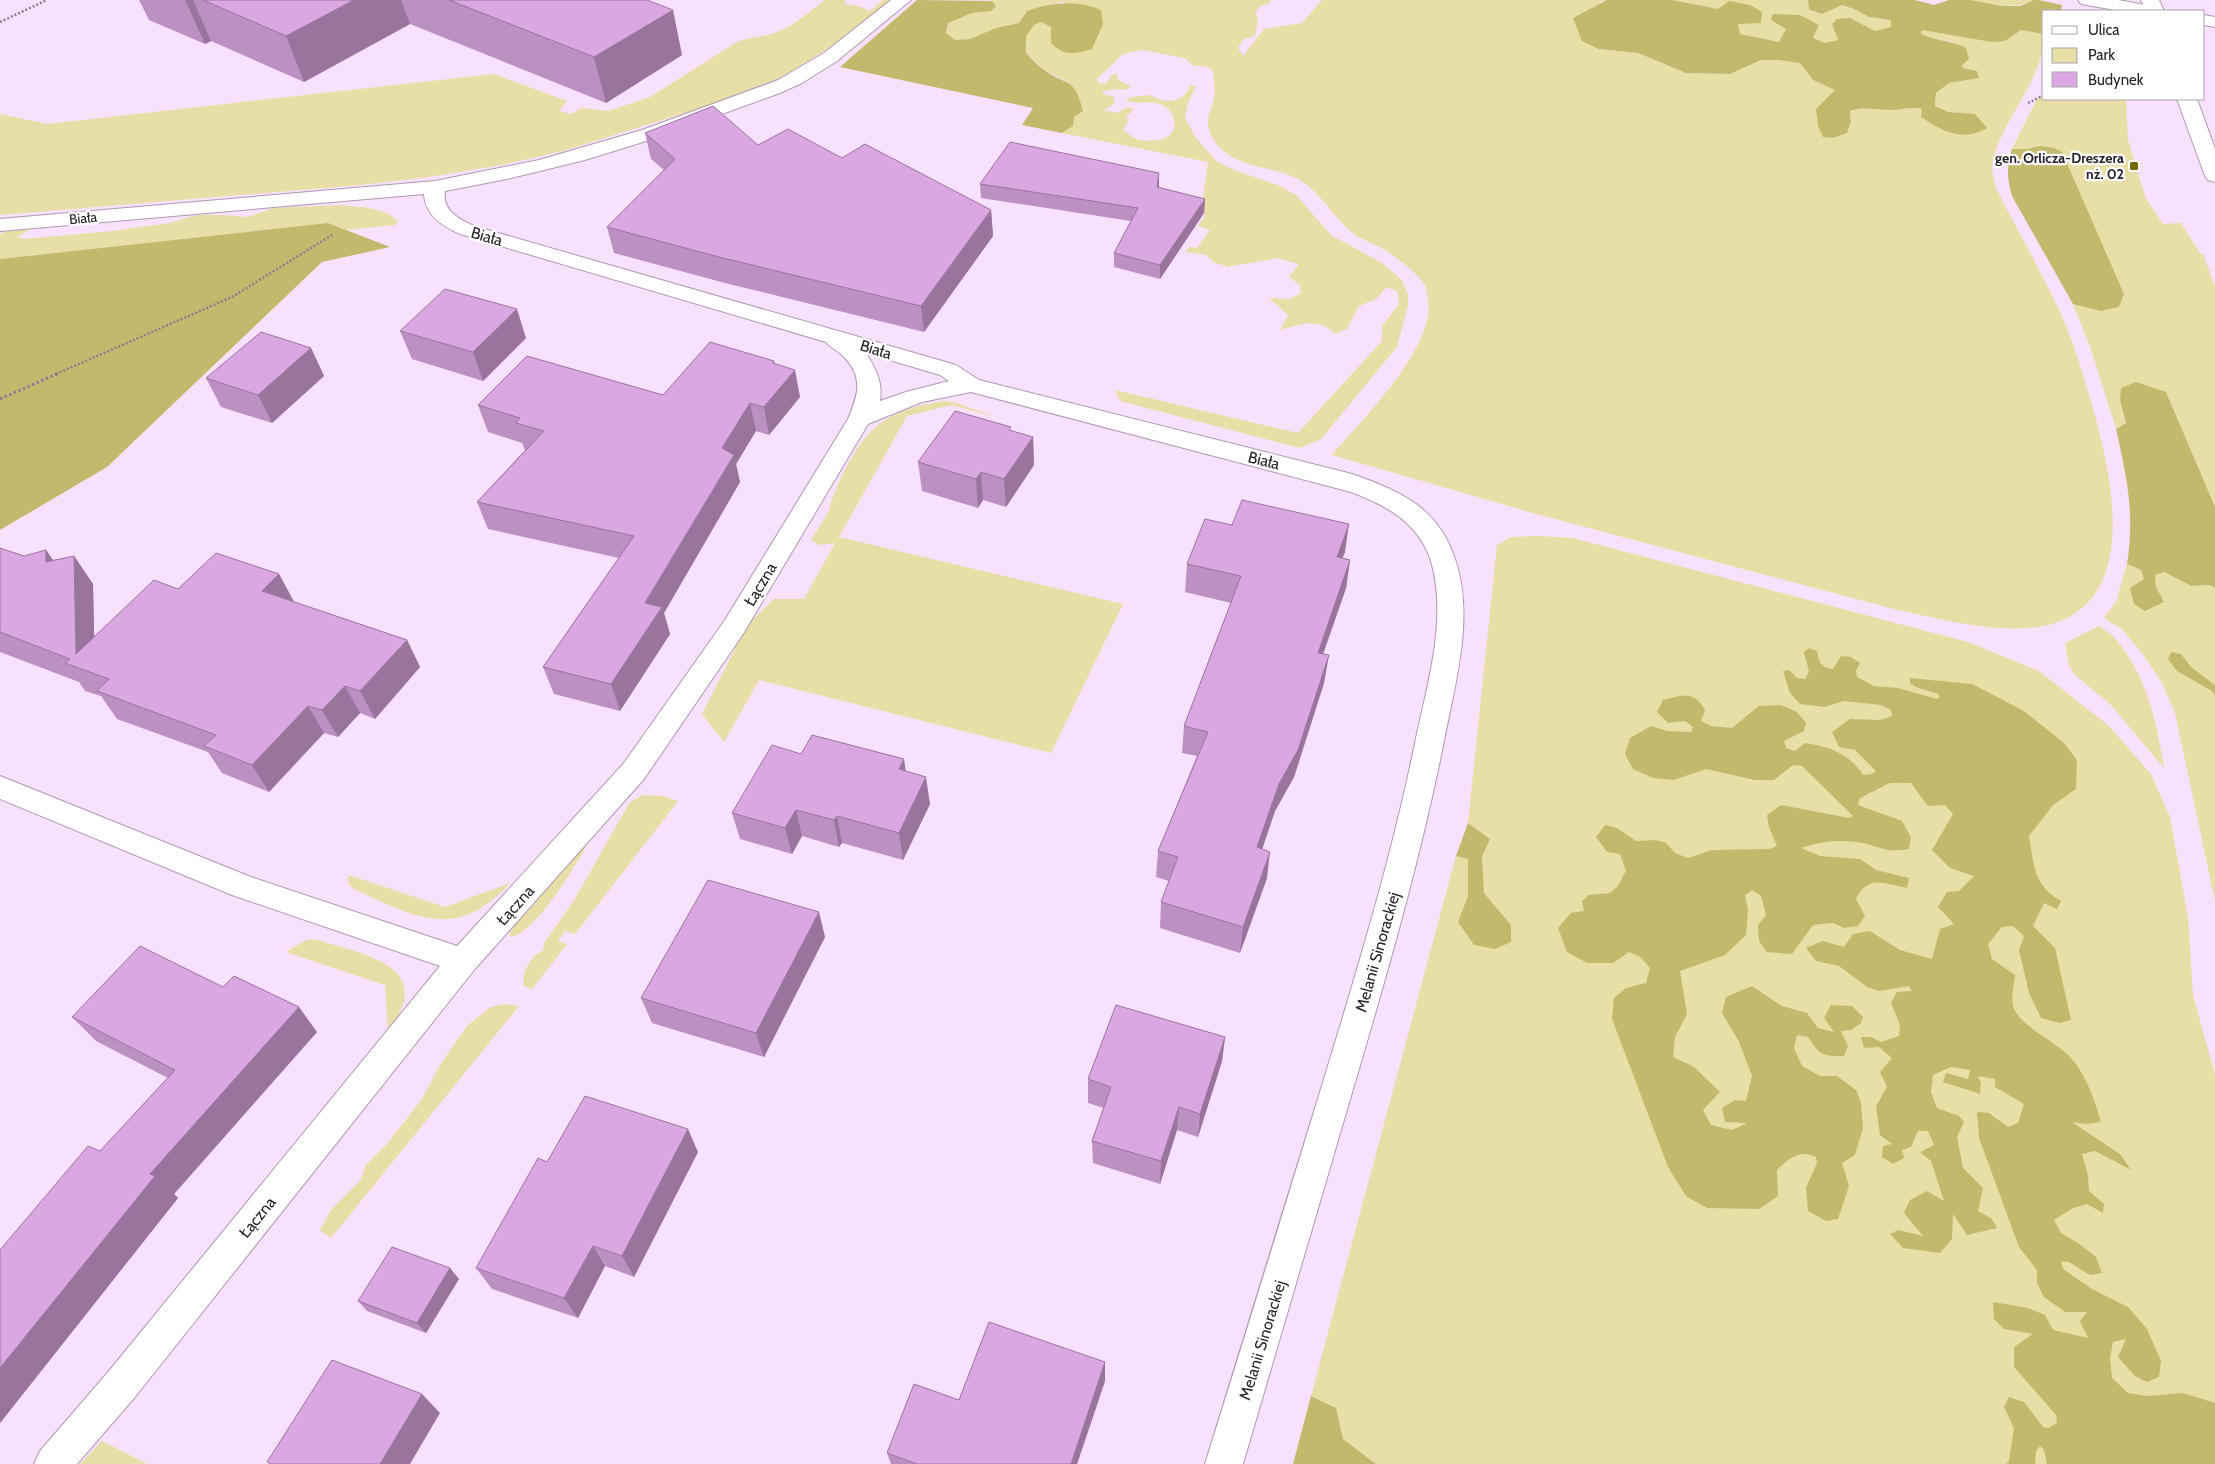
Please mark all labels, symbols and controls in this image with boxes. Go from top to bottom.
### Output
legend [2042,10,2205,100]
text: Ulica [2088,21,2120,39]
text: Park [2088,46,2115,64]
text: Budynek [2088,71,2144,89]
place label: gen. Orlicza-Dreszera nż. 02 [1995,149,2124,183]
marker: gen. Orlicza-Dreszera nż. 02 [2128,160,2140,172]
street label: Biała [68,208,98,228]
street label: Biała [469,223,505,250]
street label: Biała [858,336,894,363]
street label: Biała [1246,447,1282,474]
street label: Łączna [740,559,781,609]
street label: Łączna [493,881,538,929]
street label: Melanii Sinorackiej [1351,890,1404,1014]
street label: Łączna [235,1193,280,1242]
street label: Melanii Sinorackiej [1235,1278,1290,1402]

